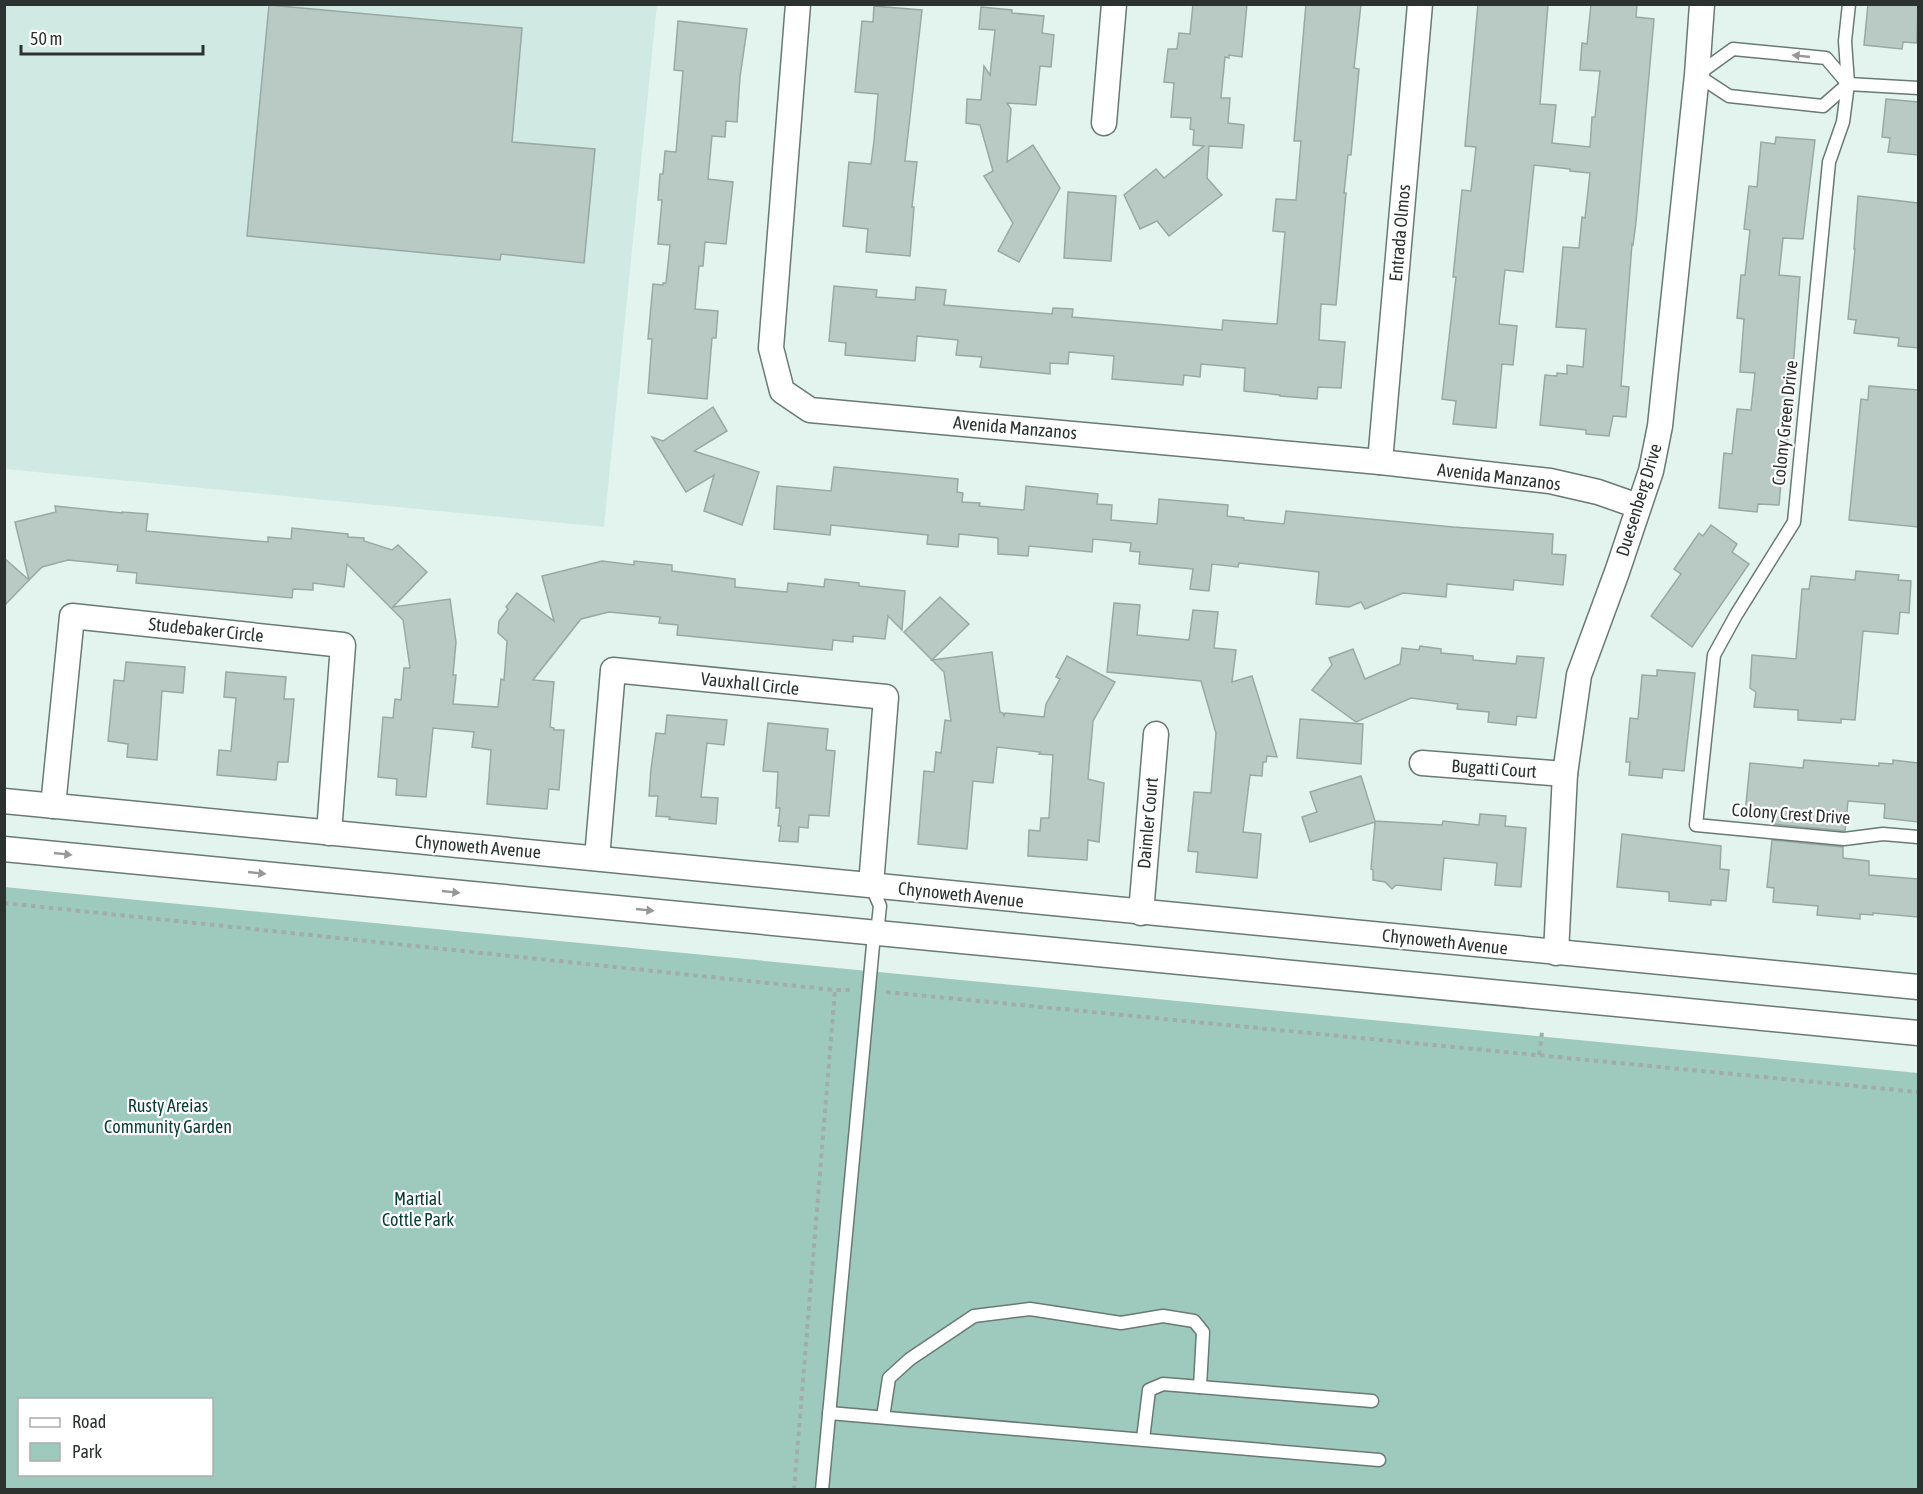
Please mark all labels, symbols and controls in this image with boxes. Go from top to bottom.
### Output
scale bar [21,18,202,56]
text: 50 m [30,28,62,49]
one-way arrow [1792,51,1811,61]
street label: Entrada Olmos [1385,184,1414,282]
street label: Colony Green Drive [1768,359,1802,486]
street label: Avenida Manzanos [952,412,1078,443]
street label: Duesenberg Drive [1611,441,1666,559]
street label: Avenida Manzanos [1436,459,1562,494]
street label: Studebaker Circle [148,613,265,646]
street label: Vauxhall Circle [700,668,800,699]
street label: Bugatti Court [1451,755,1537,782]
street label: Daimler Court [1133,776,1162,870]
street label: Colony Crest Drive [1731,799,1851,828]
street label: Chynoweth Avenue [414,831,542,862]
one-way arrow [53,849,72,859]
one-way arrow [247,868,266,878]
street label: Chynoweth Avenue [897,877,1025,912]
one-way arrow [441,887,460,897]
one-way arrow [636,905,655,915]
street label: Chynoweth Avenue [1381,924,1509,959]
park label: Rusty Areias Community Garden [104,1095,232,1137]
park label: Martial Cottle Park [382,1188,454,1230]
legend [18,1398,213,1476]
text: Road [72,1411,106,1432]
text: Park [72,1441,102,1462]

